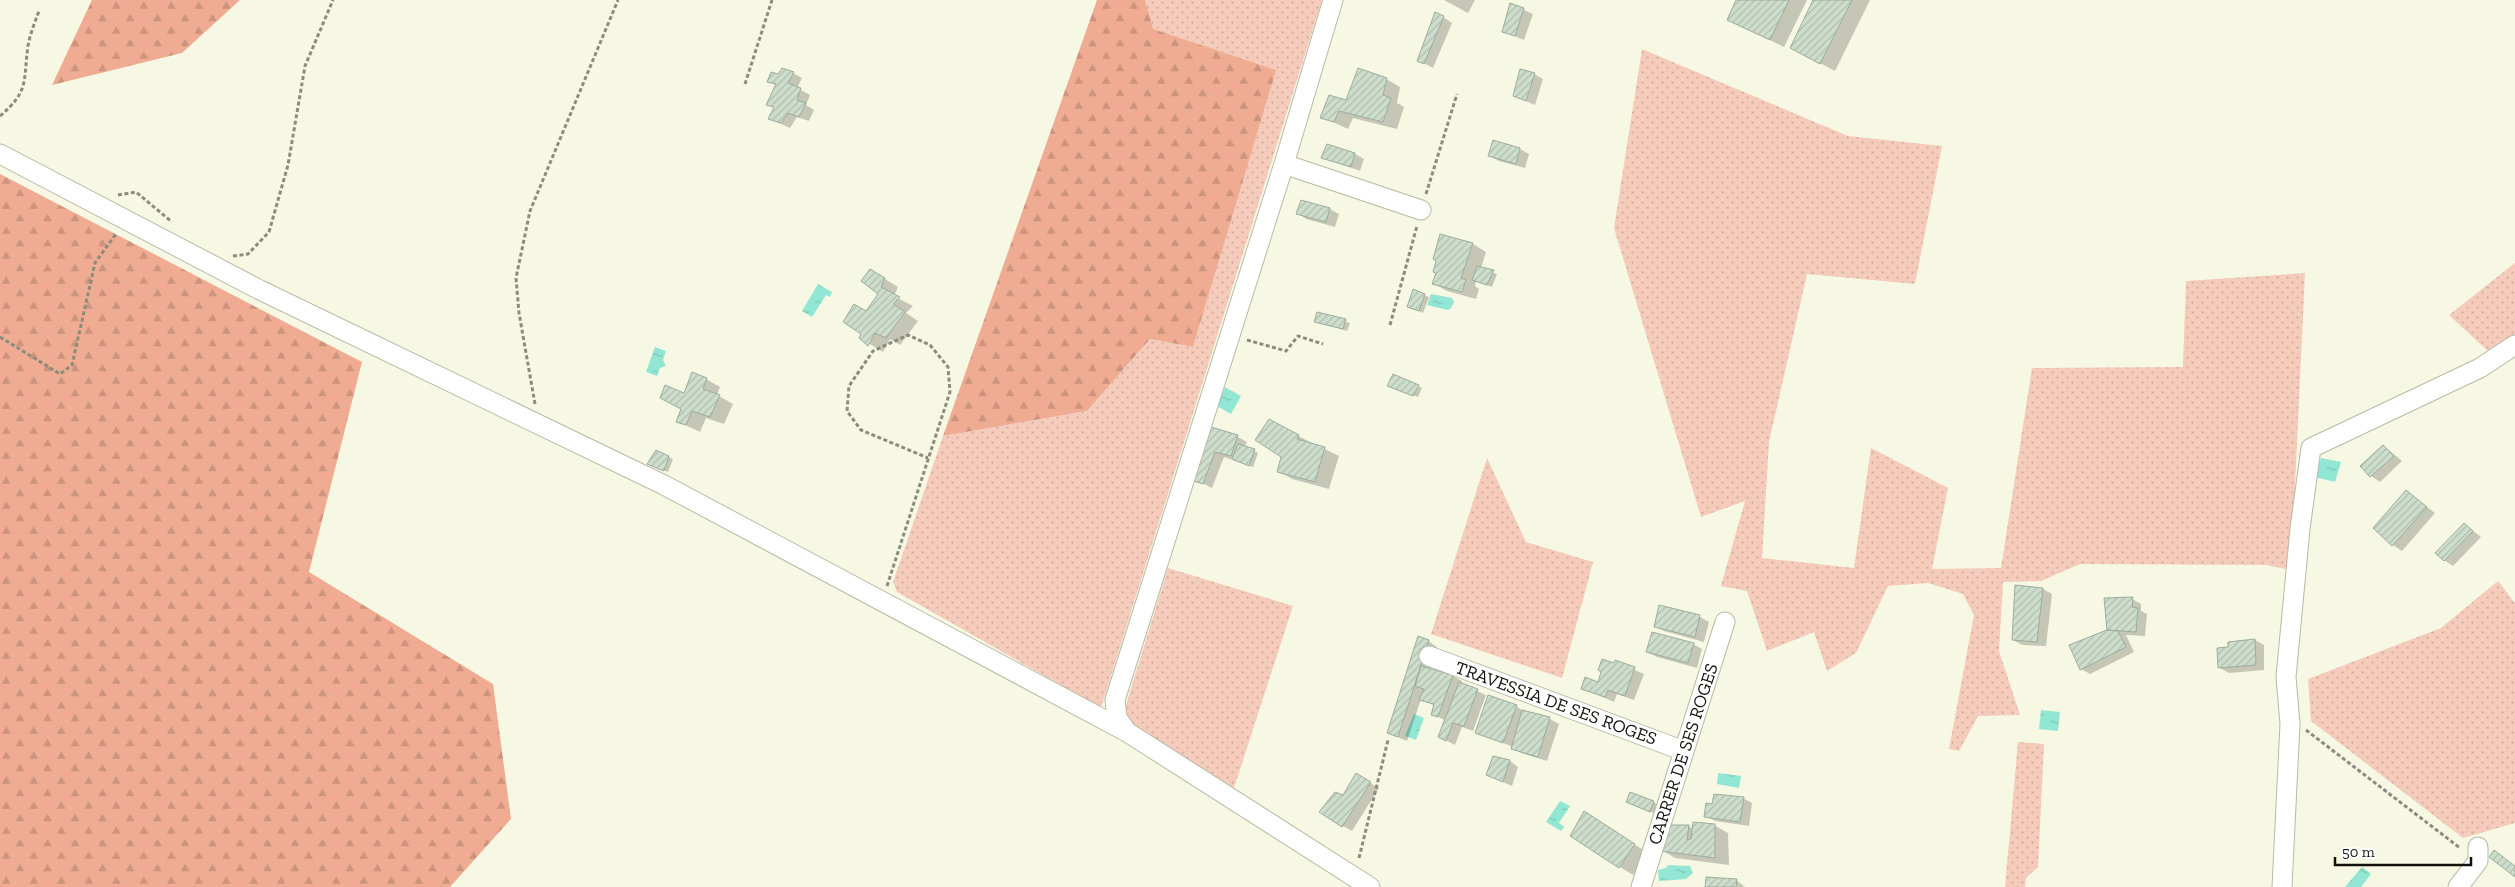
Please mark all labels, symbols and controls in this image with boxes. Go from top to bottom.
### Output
street label: TRAVESSIA DE SES ROGES [1452,656,1660,750]
street label: CARRER DE SES ROGES [1643,661,1723,847]
scale bar [2335,834,2471,866]
text: 50 m [2342,843,2375,861]

